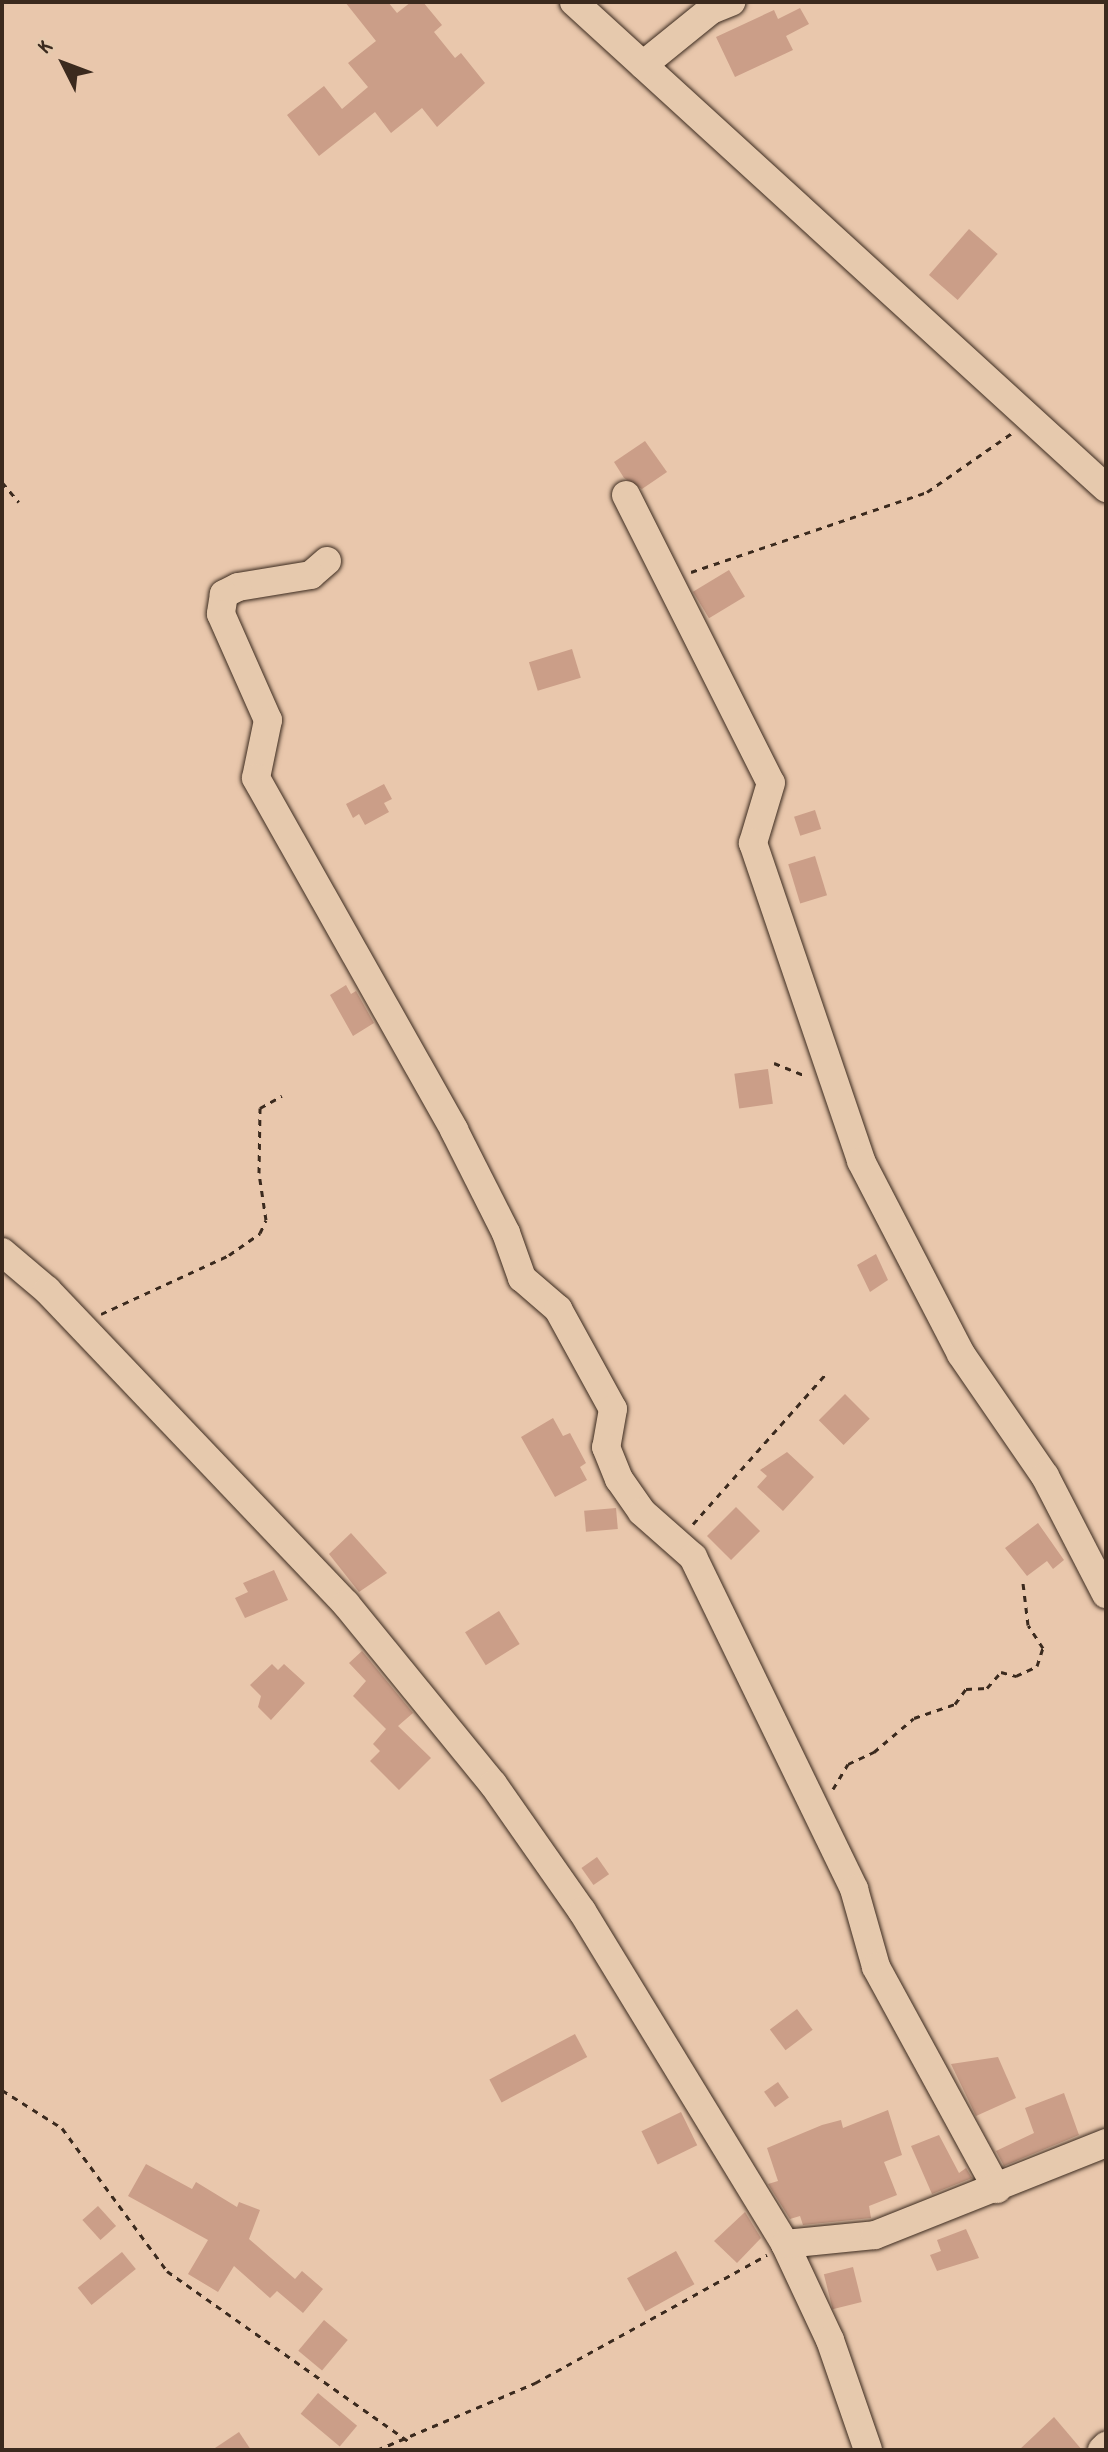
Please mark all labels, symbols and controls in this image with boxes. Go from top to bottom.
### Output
north arrow [24,24,104,104]
text: K [31,33,61,62]

